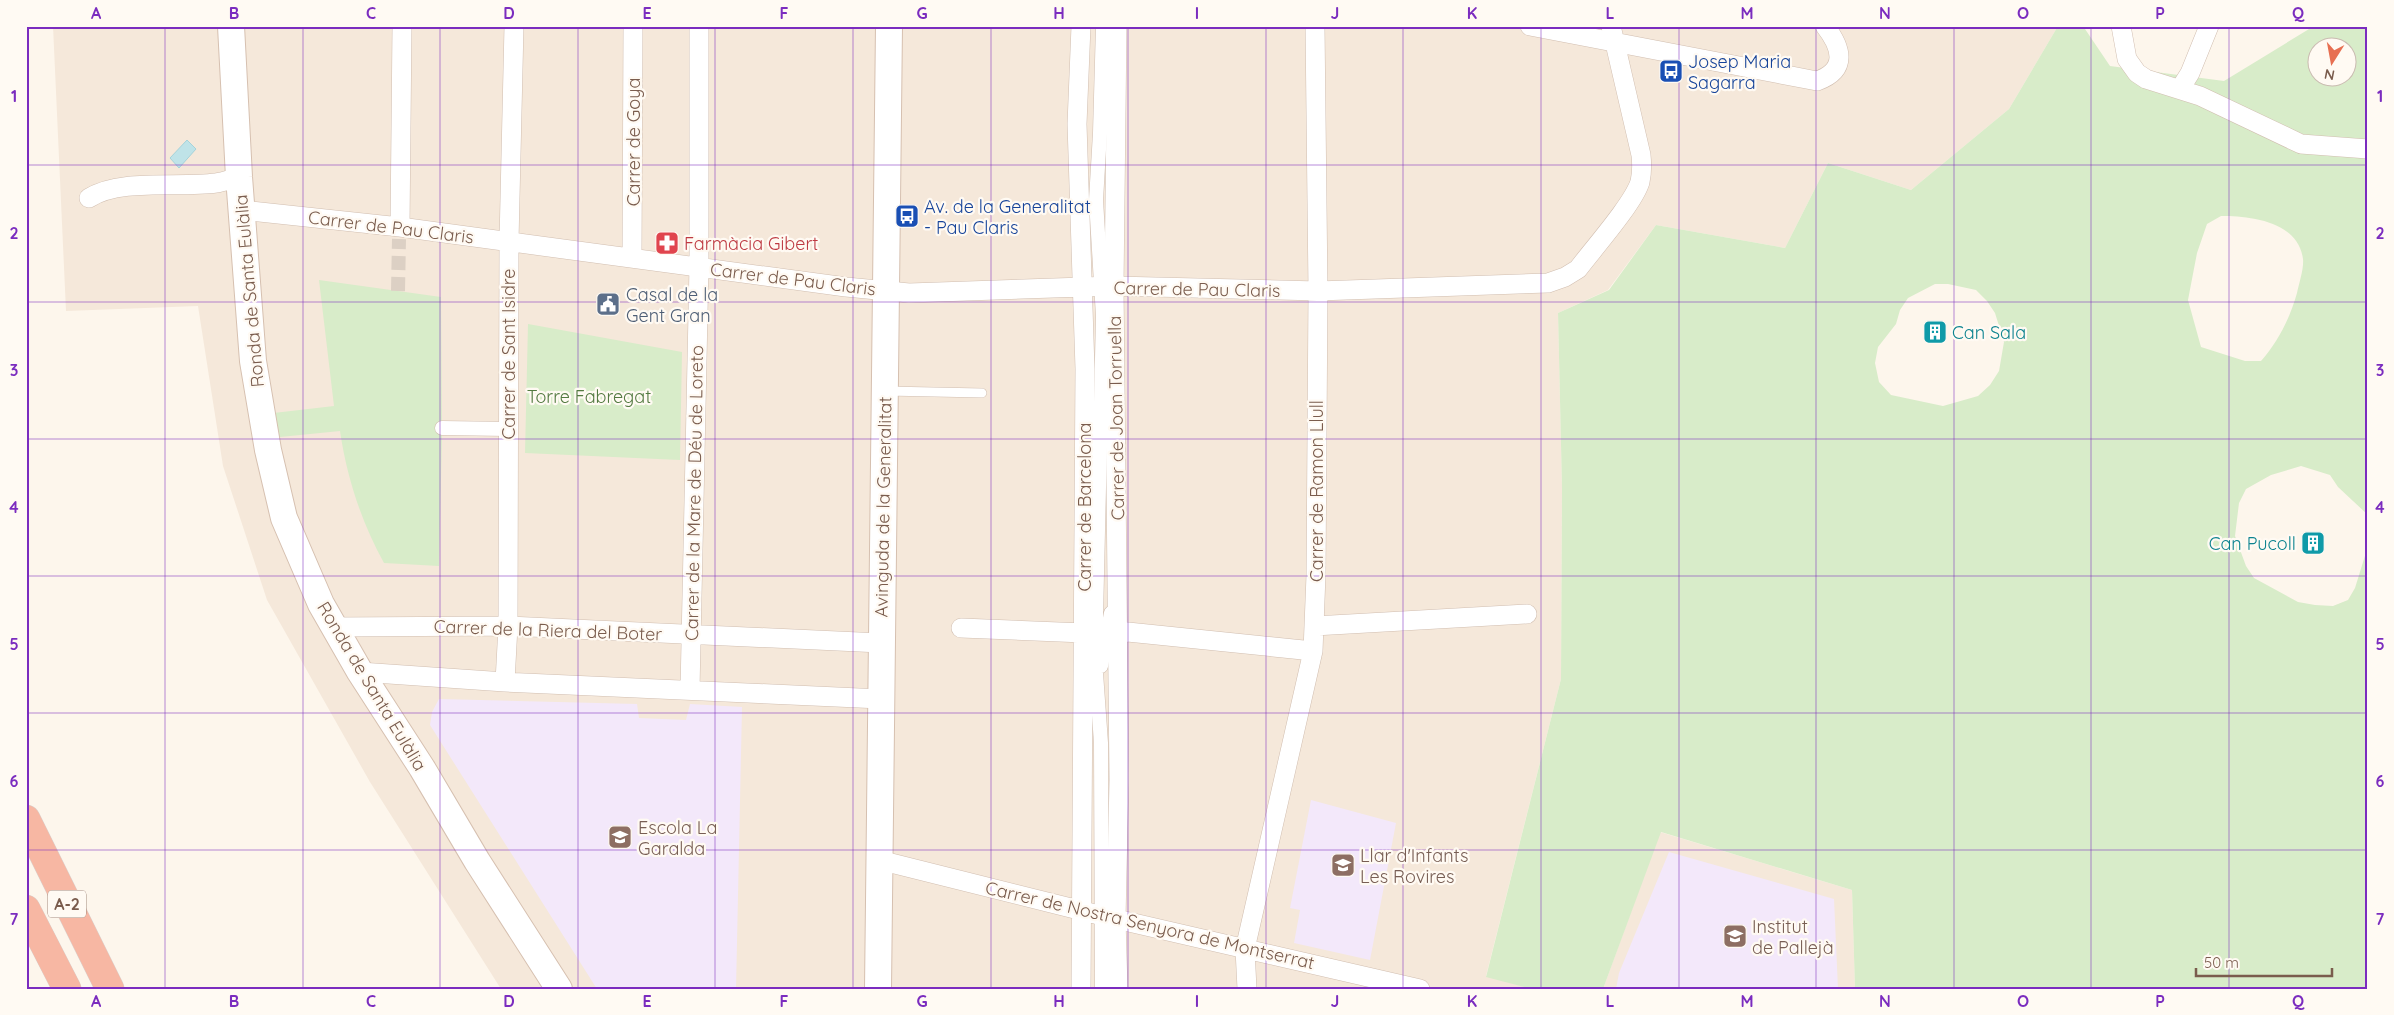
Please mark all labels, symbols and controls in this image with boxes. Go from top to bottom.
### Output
text: A [91,3,102,23]
text: B [229,3,239,23]
text: C [366,3,376,23]
text: D [503,3,515,23]
text: E [642,3,652,23]
text: F [780,3,789,23]
text: G [916,3,928,23]
text: H [1053,3,1065,23]
text: I [1195,3,1199,23]
text: J [1331,3,1339,23]
text: K [1467,3,1477,23]
text: L [1606,3,1615,23]
text: M [1740,3,1754,23]
text: N [1879,3,1891,23]
text: O [2017,3,2029,23]
text: P [2155,3,2165,23]
text: Q [2292,3,2305,23]
north arrow [2306,38,2356,88]
place label: Josep Maria Sagarra [1688,50,1791,94]
bus stop icon: Josep Maria Sagarra [1658,58,1684,84]
text: N [2323,65,2336,85]
street label: Carrer de Goya [622,78,645,206]
text: 1 [11,86,17,106]
text: 1 [2377,86,2383,106]
street label: Ronda de Santa Eulàlia [229,194,269,388]
place label: Av. de la Generalitat - Pau Claris [924,195,1091,239]
bus stop icon: Av. de la Generalitat - Pau Claris [894,203,920,229]
street label: Carrer de Pau Claris [307,205,475,249]
text: 2 [9,223,19,243]
text: 2 [2375,223,2385,243]
pharmacy icon: Farmàcia Gibert [654,230,680,256]
place label: Farmàcia Gibert [684,232,818,255]
street label: Carrer de Pau Claris [709,257,877,301]
street label: Carrer de Sant Isidre [497,269,520,439]
street label: Carrer de Pau Claris [1113,276,1281,302]
place label: Casal de la Gent Gran [626,283,718,327]
public building icon: Casal de la Gent Gran [595,291,621,317]
street label: Carrer de Joan Torruella [1103,316,1129,520]
building icon: Can Sala [1922,319,1948,345]
place label: Can Sala [1952,321,2026,344]
street label: Carrer de la Mare de Déu de Loreto [680,345,708,641]
text: 3 [10,360,18,380]
text: 3 [2376,360,2384,380]
park label: Torre Fabregat [527,385,651,408]
street label: Avinguda de la Generalitat [870,396,896,618]
street label: Carrer de Ramon Llull [1305,400,1328,582]
street label: Carrer de Barcelona [1073,423,1096,591]
text: 4 [9,497,19,517]
text: 4 [2375,497,2385,517]
building icon: Can Pucoll [2300,530,2326,556]
place label: Can Pucoll [2209,532,2296,555]
street label: Ronda de Santa Eulàlia [312,597,432,775]
street label: Carrer de la Riera del Boter [433,615,663,645]
text: 5 [9,634,19,654]
text: 5 [2375,634,2385,654]
text: 6 [10,771,19,791]
text: 6 [2376,771,2385,791]
place label: Escola La Garalda [638,816,717,860]
school or university icon: Escola La Garalda [607,824,633,850]
place label: Llar d'Infants Les Rovires [1360,844,1468,888]
school or university icon: Llar d'Infants Les Rovires [1330,852,1356,878]
street label: Carrer de Nostra Senyora de Montserrat [983,876,1317,974]
road number: A-2 [48,891,86,918]
text: 7 [10,909,19,929]
text: 7 [2376,909,2385,929]
place label: Institut de Pallejà [1752,915,1834,959]
school or university icon: Institut de Pallejà [1722,923,1748,949]
scale bar [2196,945,2333,977]
text: 50 m [2204,953,2239,972]
text: A [91,991,102,1011]
text: B [229,991,239,1011]
text: C [366,991,376,1011]
text: D [503,991,515,1011]
text: E [642,991,652,1011]
text: F [780,991,789,1011]
text: G [916,991,928,1011]
text: H [1053,991,1065,1011]
text: I [1195,991,1199,1011]
text: J [1331,991,1339,1011]
text: K [1467,991,1477,1011]
text: L [1606,991,1615,1011]
text: M [1740,991,1754,1011]
text: N [1879,991,1891,1011]
text: O [2017,991,2029,1011]
text: P [2155,991,2165,1011]
text: Q [2292,991,2305,1011]

